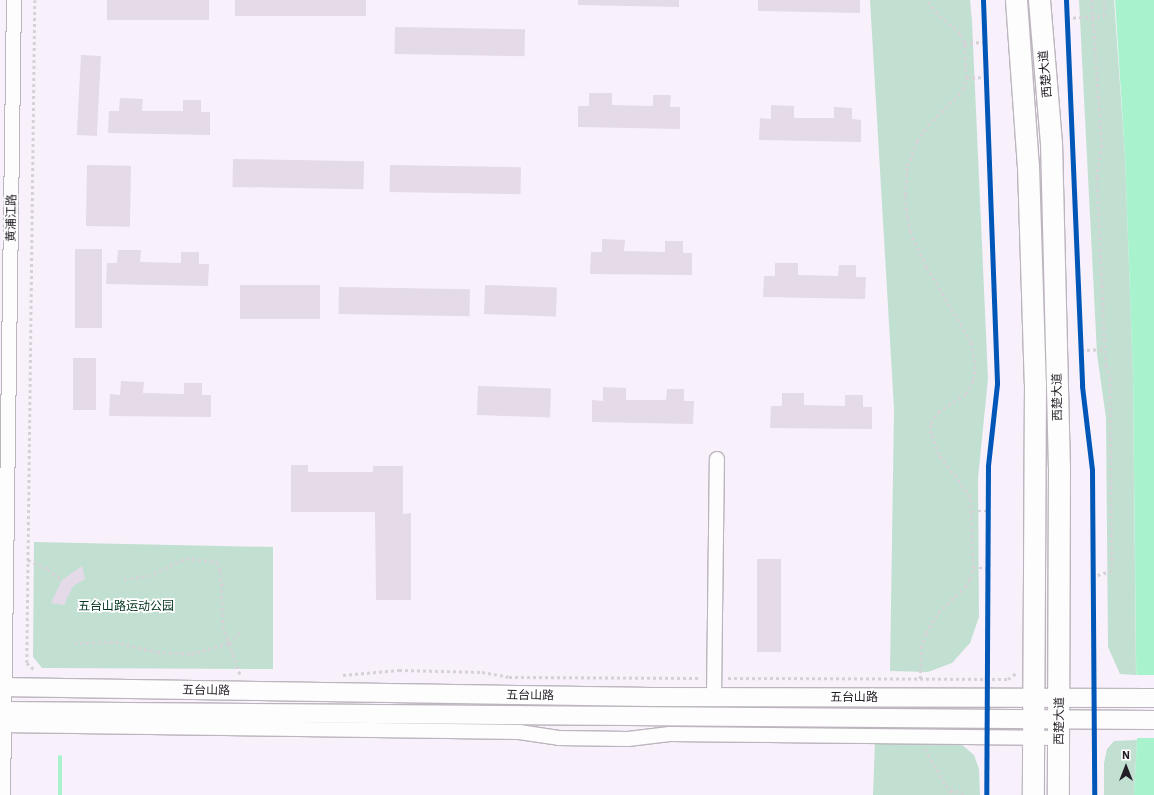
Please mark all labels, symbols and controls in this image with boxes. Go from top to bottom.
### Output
street label: 西楚大道 [1036,49,1054,99]
street label: 黄浦江路 [3,194,19,242]
street label: 西楚大道 [1049,373,1065,421]
park label: 五台山路运动公园 [78,599,174,613]
street label: 五台山路 [182,682,230,698]
street label: 五台山路 [506,687,554,703]
street label: 五台山路 [830,690,878,704]
street label: 西楚大道 [1051,697,1067,745]
north arrow [1106,747,1146,787]
text: N [1122,748,1130,762]

